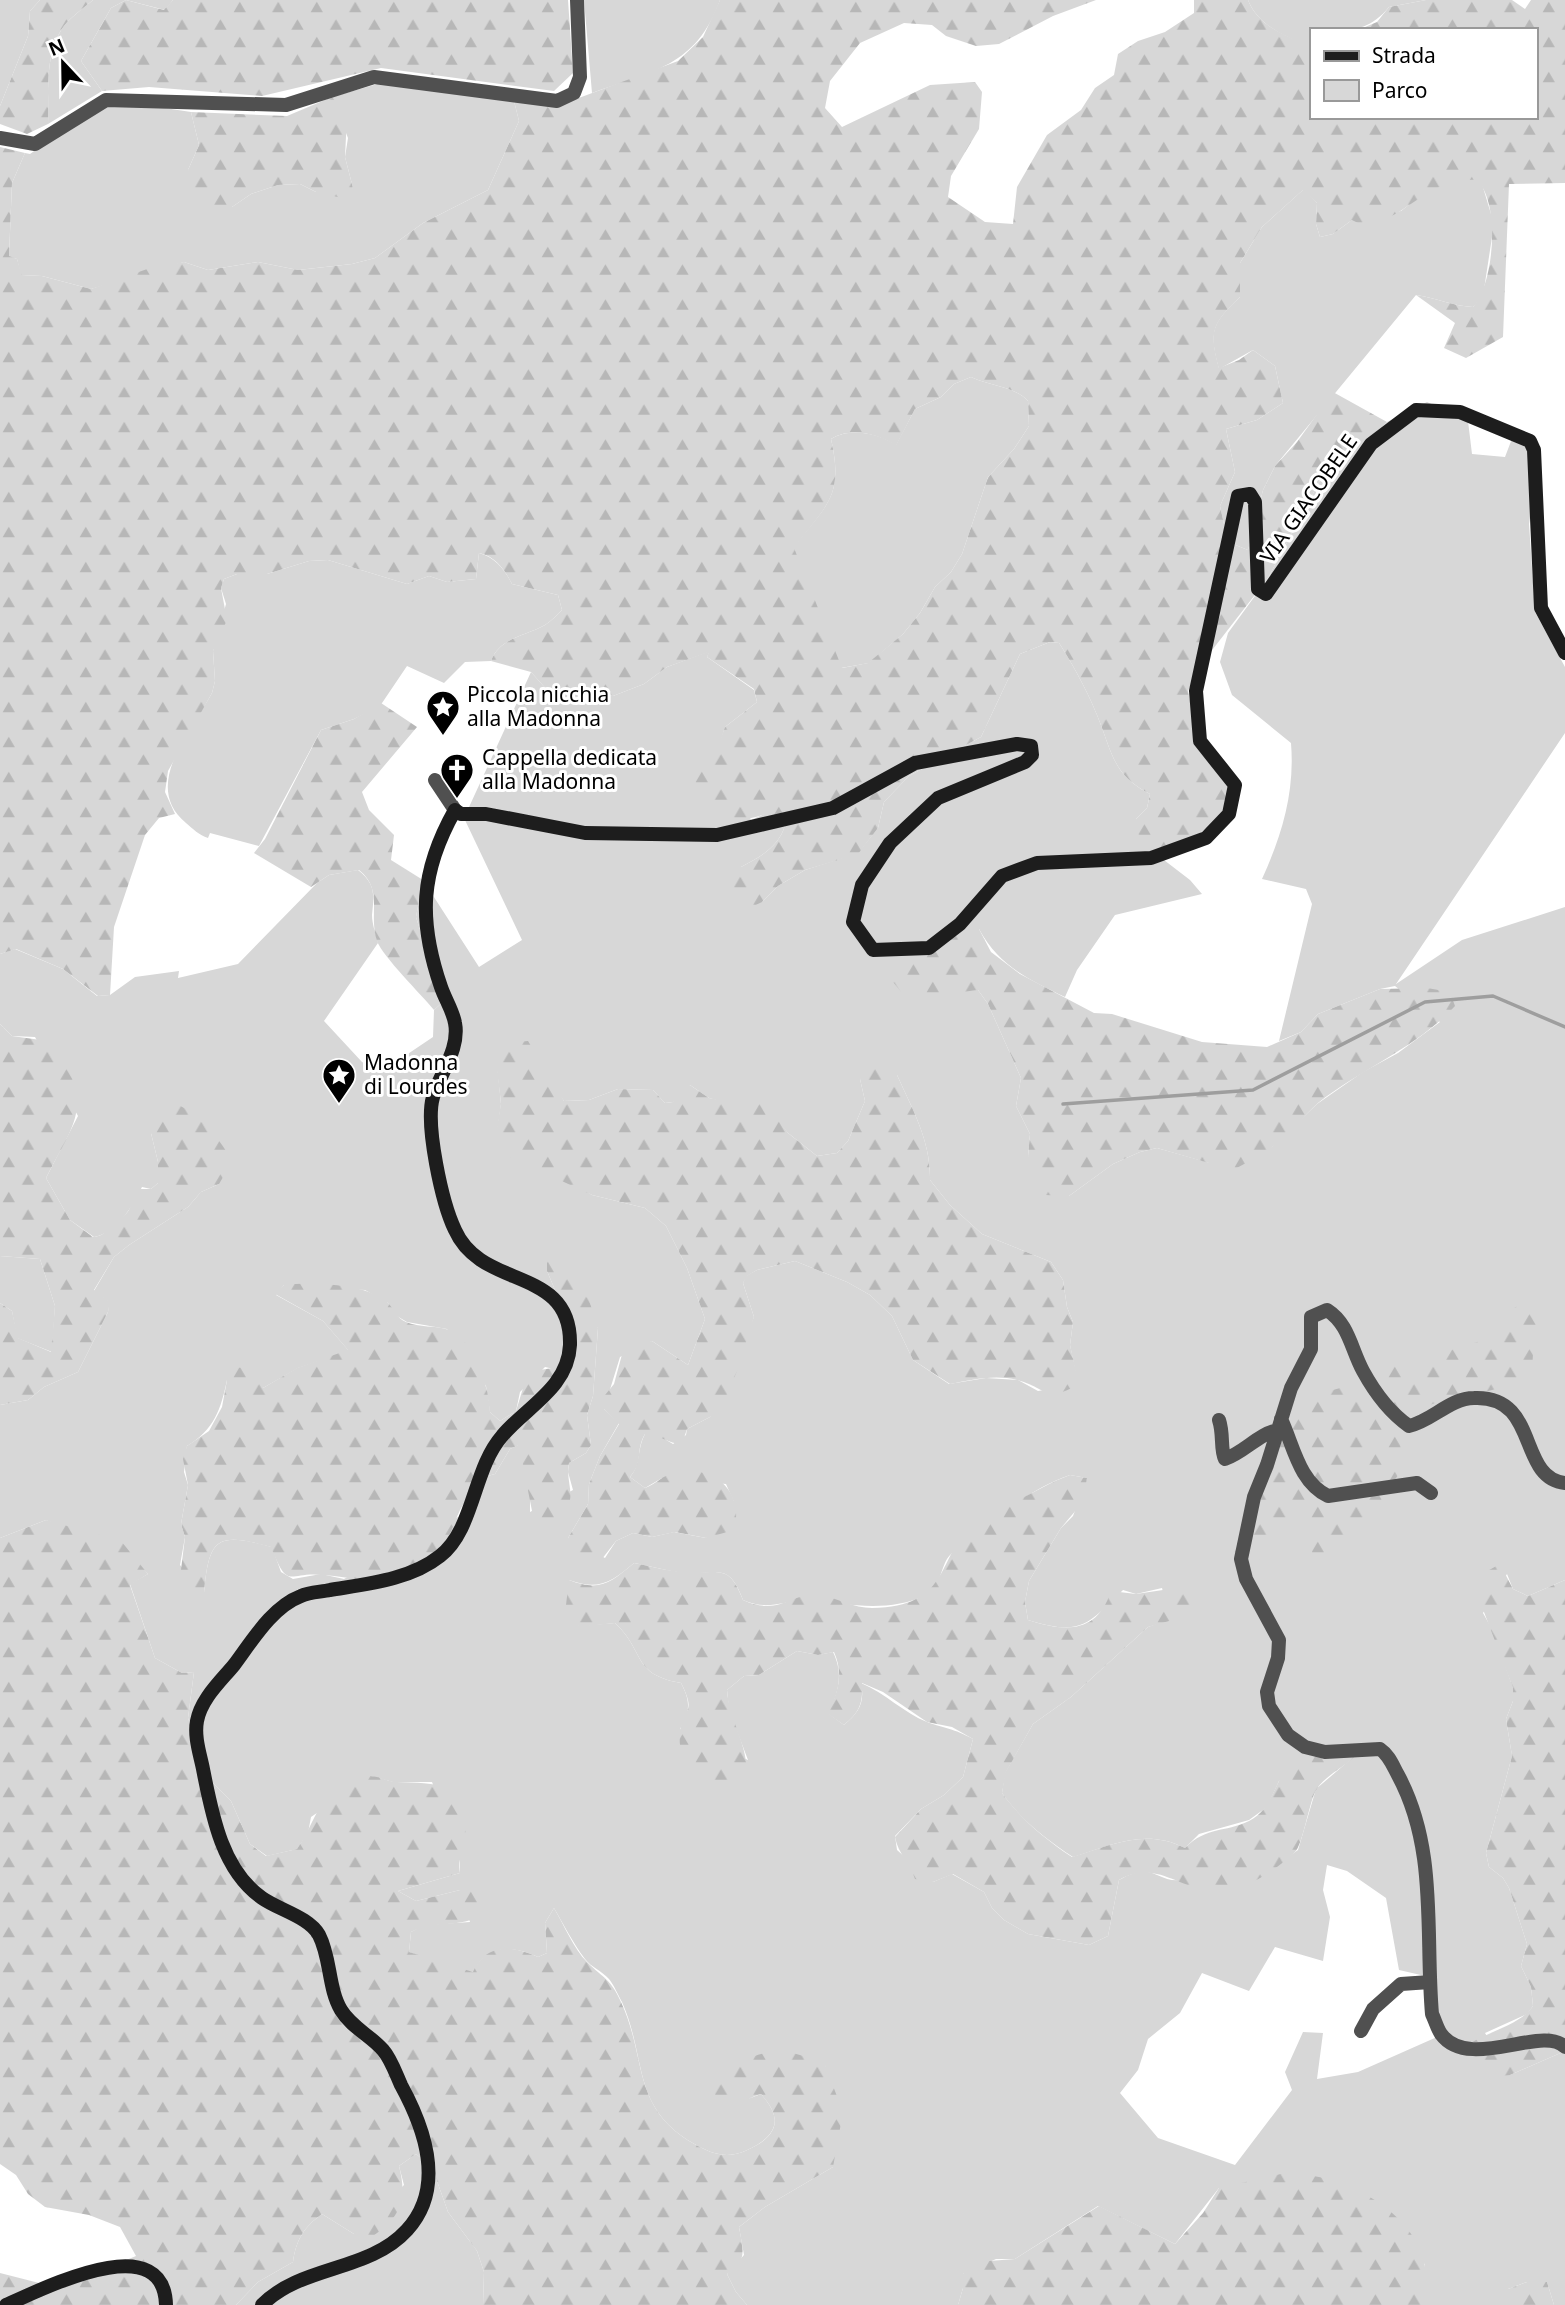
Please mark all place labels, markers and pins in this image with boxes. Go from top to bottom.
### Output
place label: Piccola nicchia alla Madonna [467,680,609,732]
place icon: Piccola nicchia alla Madonna [424,688,462,737]
place label: Cappella dedicata alla Madonna [482,743,657,795]
church icon: Cappella dedicata alla Madonna [438,751,476,800]
place label: Madonna di Lourdes [364,1048,468,1100]
place icon: Madonna di Lourdes [320,1056,358,1105]

